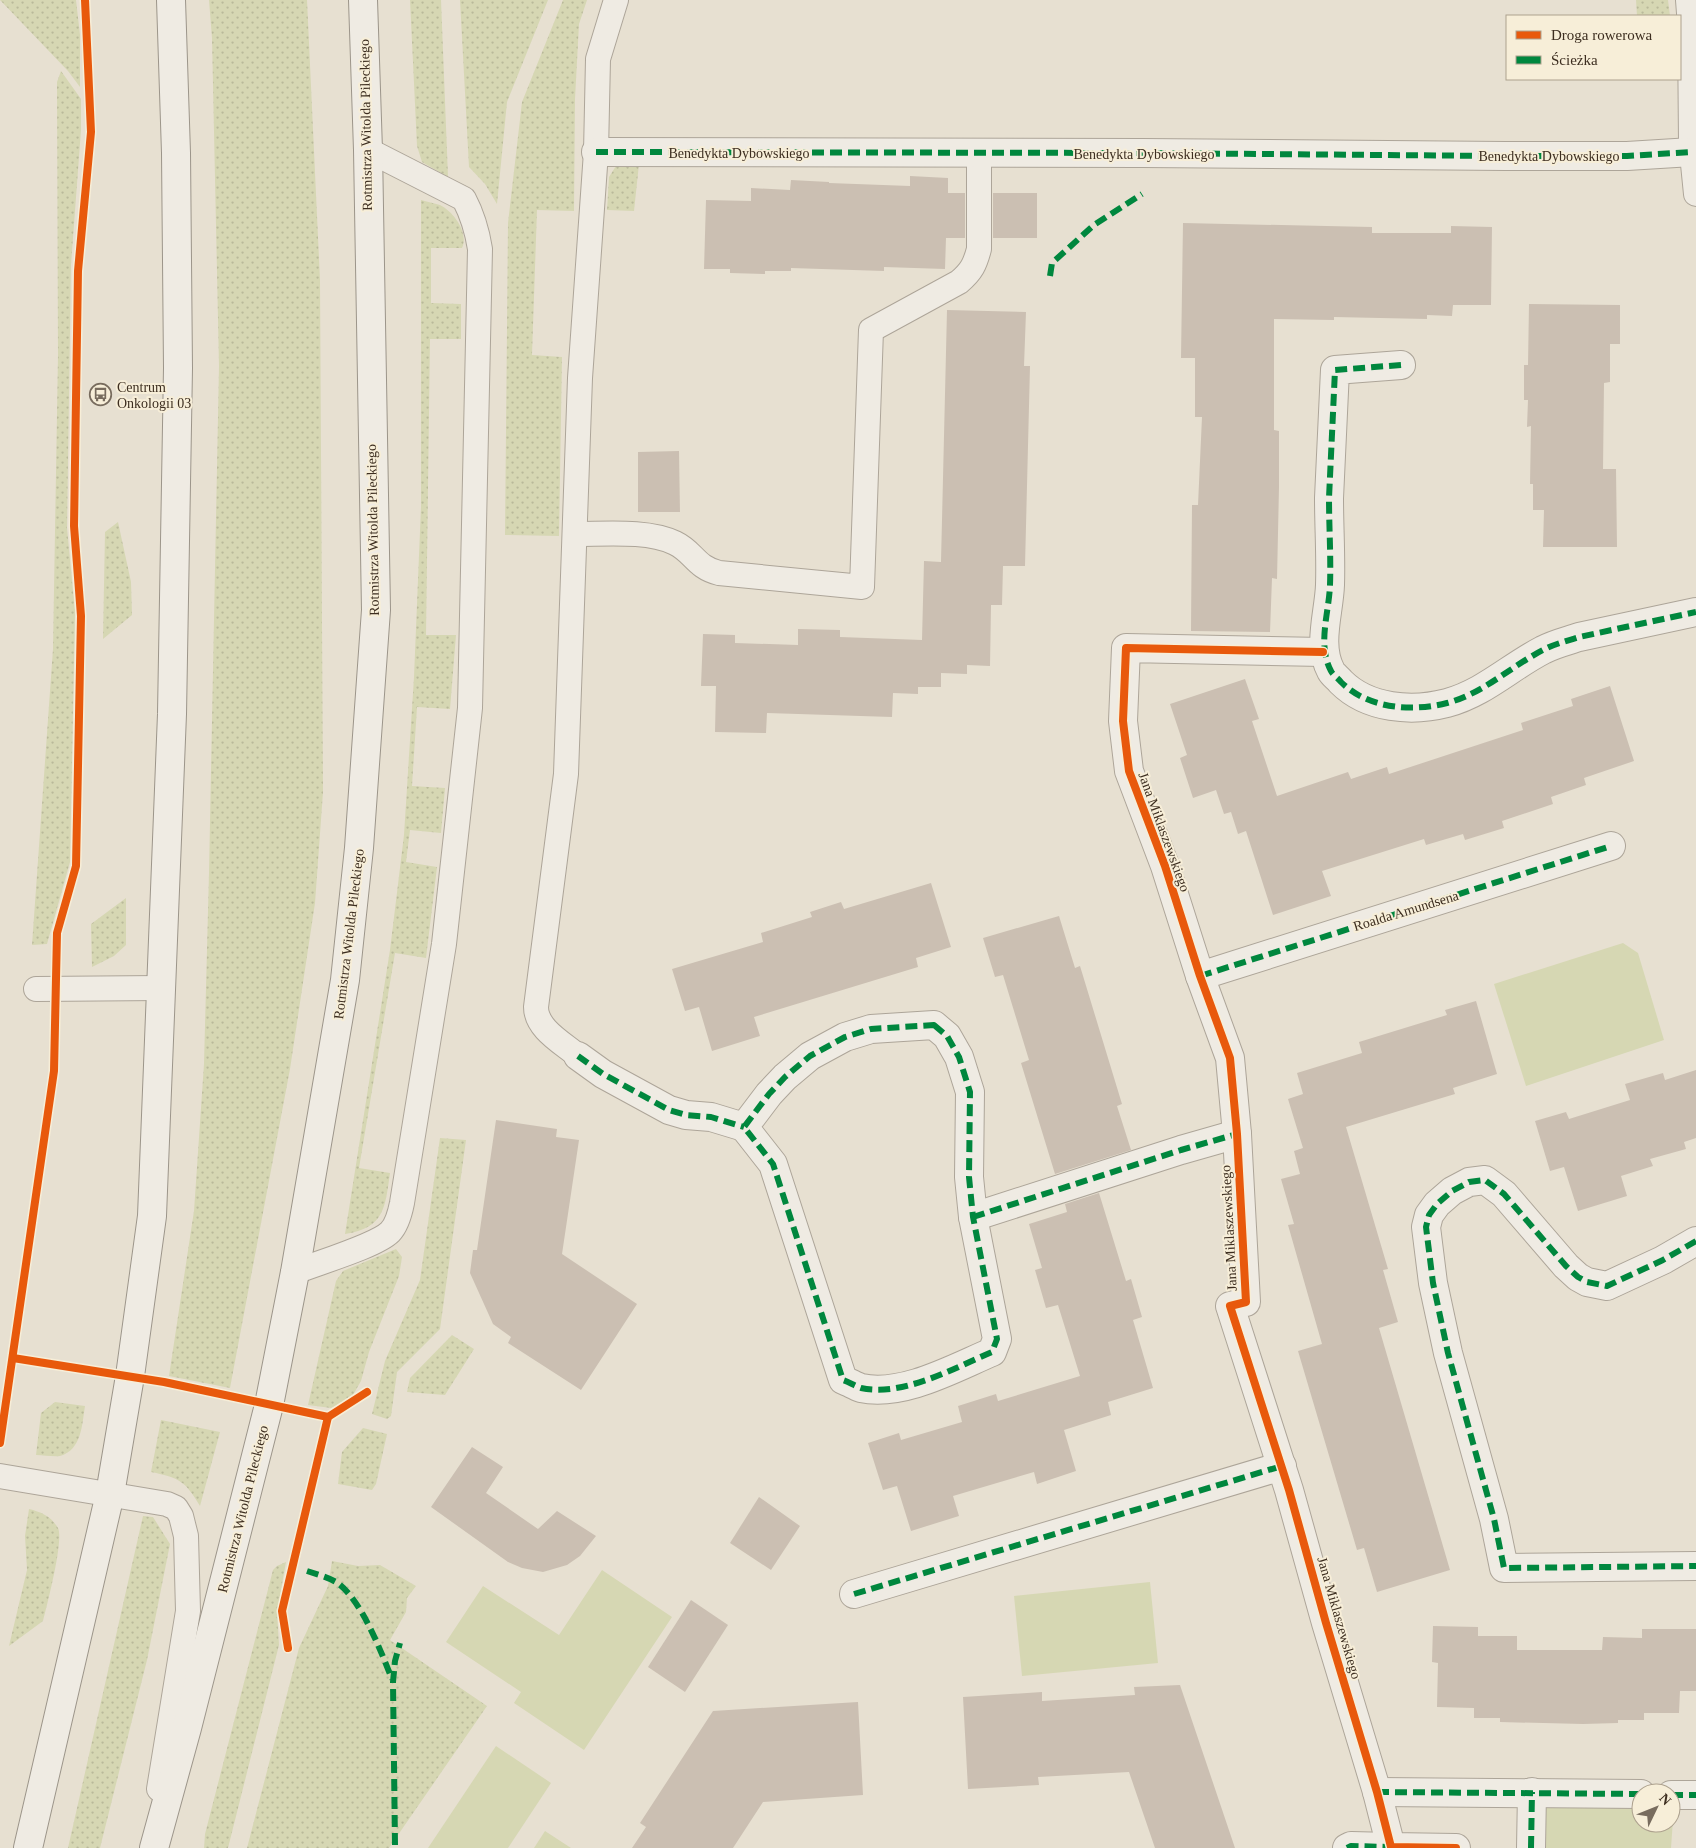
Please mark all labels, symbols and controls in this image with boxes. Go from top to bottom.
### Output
legend [1506,15,1681,80]
text: Droga rowerowa [1551,27,1653,43]
street label: Rotmistrza Witolda Pileckiego [357,39,375,211]
text: Ścieżka [1551,52,1598,68]
street label: Benedykta Dybowskiego [668,146,810,161]
street label: Benedykta Dybowskiego [1073,147,1215,162]
street label: Benedykta Dybowskiego [1478,149,1620,164]
place label: Centrum Onkologii 03 [117,380,191,411]
bus stop icon: Centrum Onkologii 03 [89,383,113,407]
street label: Rotmistrza Witolda Pileckiego [364,444,382,616]
street label: Jana Miklaszewskiego [1135,770,1193,894]
street label: Rotmistrza Witolda Pileckiego [331,848,367,1020]
street label: Roalda Amundsena [1352,888,1461,934]
street label: Jana Miklaszewskiego [1218,1165,1240,1291]
street label: Rotmistrza Witolda Pileckiego [215,1424,271,1594]
street label: Jana Miklaszewskiego [1314,1555,1364,1681]
north arrow [1631,1783,1681,1833]
text: N [1656,1791,1674,1808]

